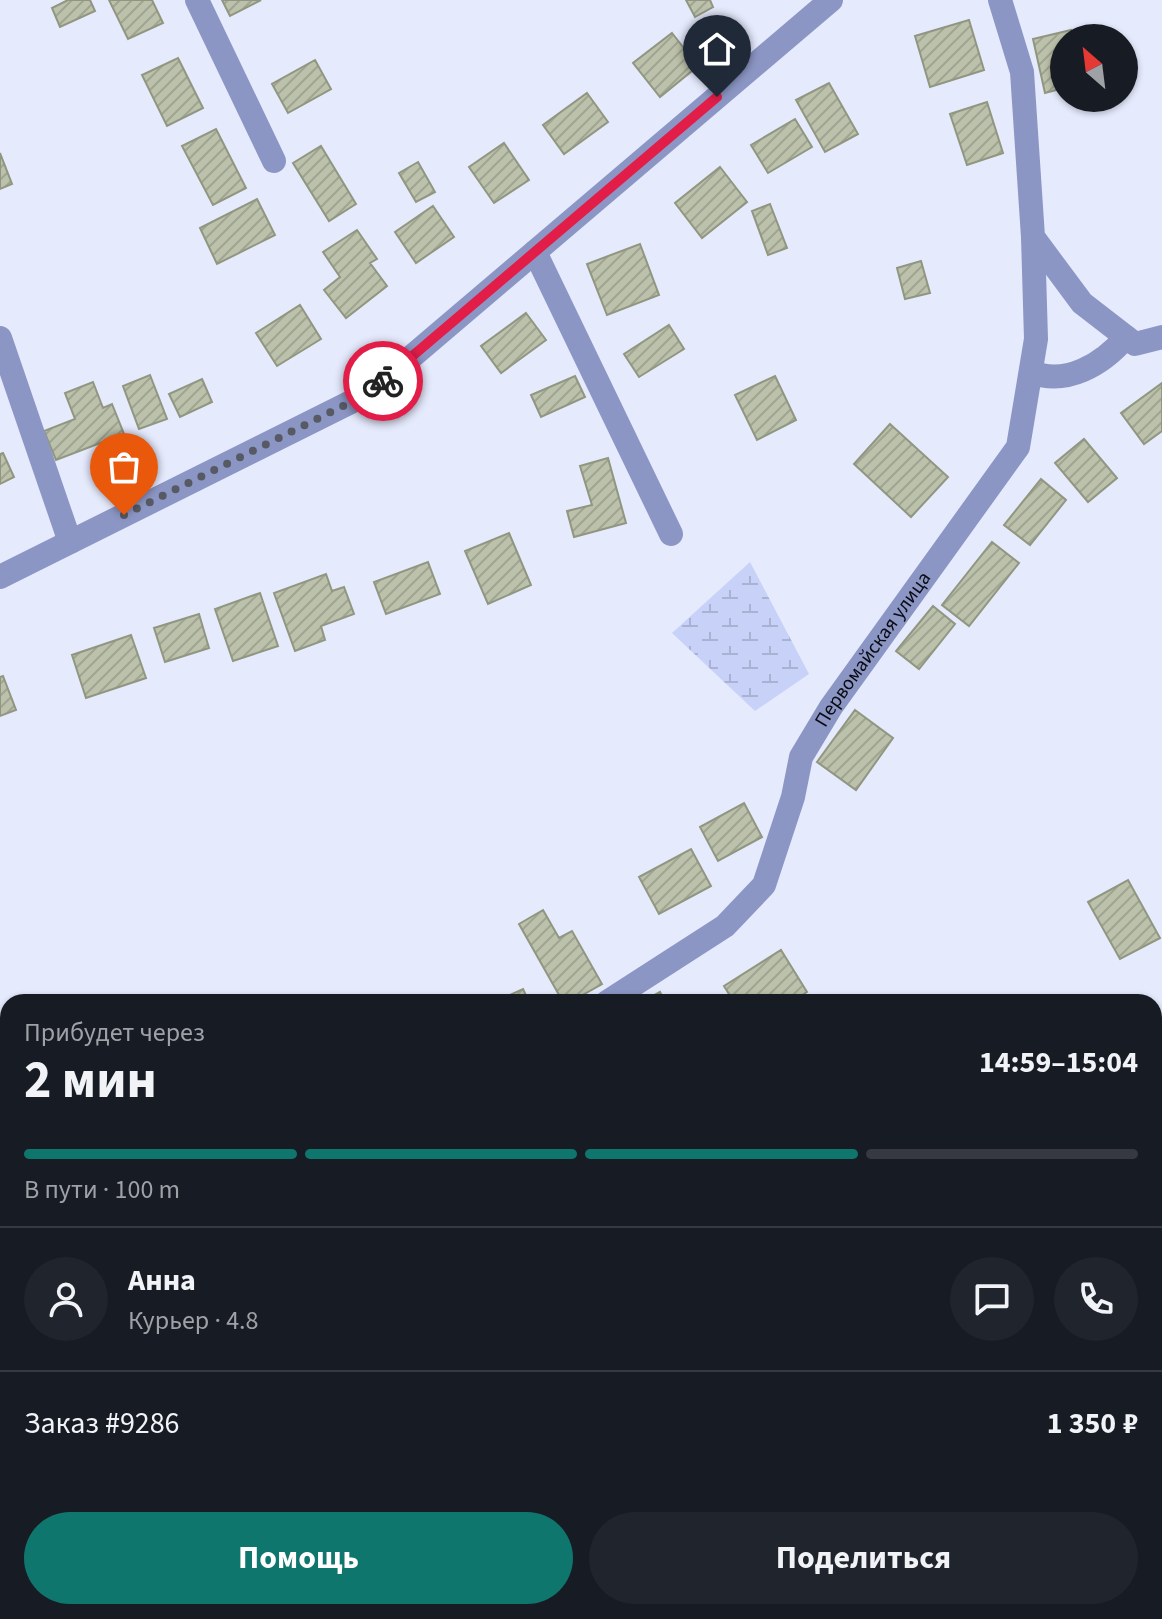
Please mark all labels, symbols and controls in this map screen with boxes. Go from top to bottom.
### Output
pin [683,15,751,97]
north arrow [1050,24,1138,112]
map controls [1050,24,1138,112]
icon: home [695,27,739,71]
courier [343,341,423,421]
icon: bike [361,359,405,403]
pin [90,433,158,515]
icon: bag [102,445,146,489]
street label: Первомайская улица [808,566,938,732]
text: Прибудет через [24,1014,205,1051]
text: 14:59–15:04 [979,1041,1138,1084]
text: 2 мин [24,1044,157,1118]
text: В пути · 100 m [24,1171,180,1208]
button: person [24,1257,108,1341]
button: chat [950,1257,1034,1341]
button: phone [1054,1257,1138,1341]
text: Анна [128,1259,196,1302]
text: Курьер · 4.8 [128,1302,258,1339]
text: Заказ #9286 [24,1402,180,1445]
text: 1 350 ₽ [1047,1402,1138,1445]
button: Помощь [24,1512,573,1604]
button: Поделиться [589,1512,1138,1604]

